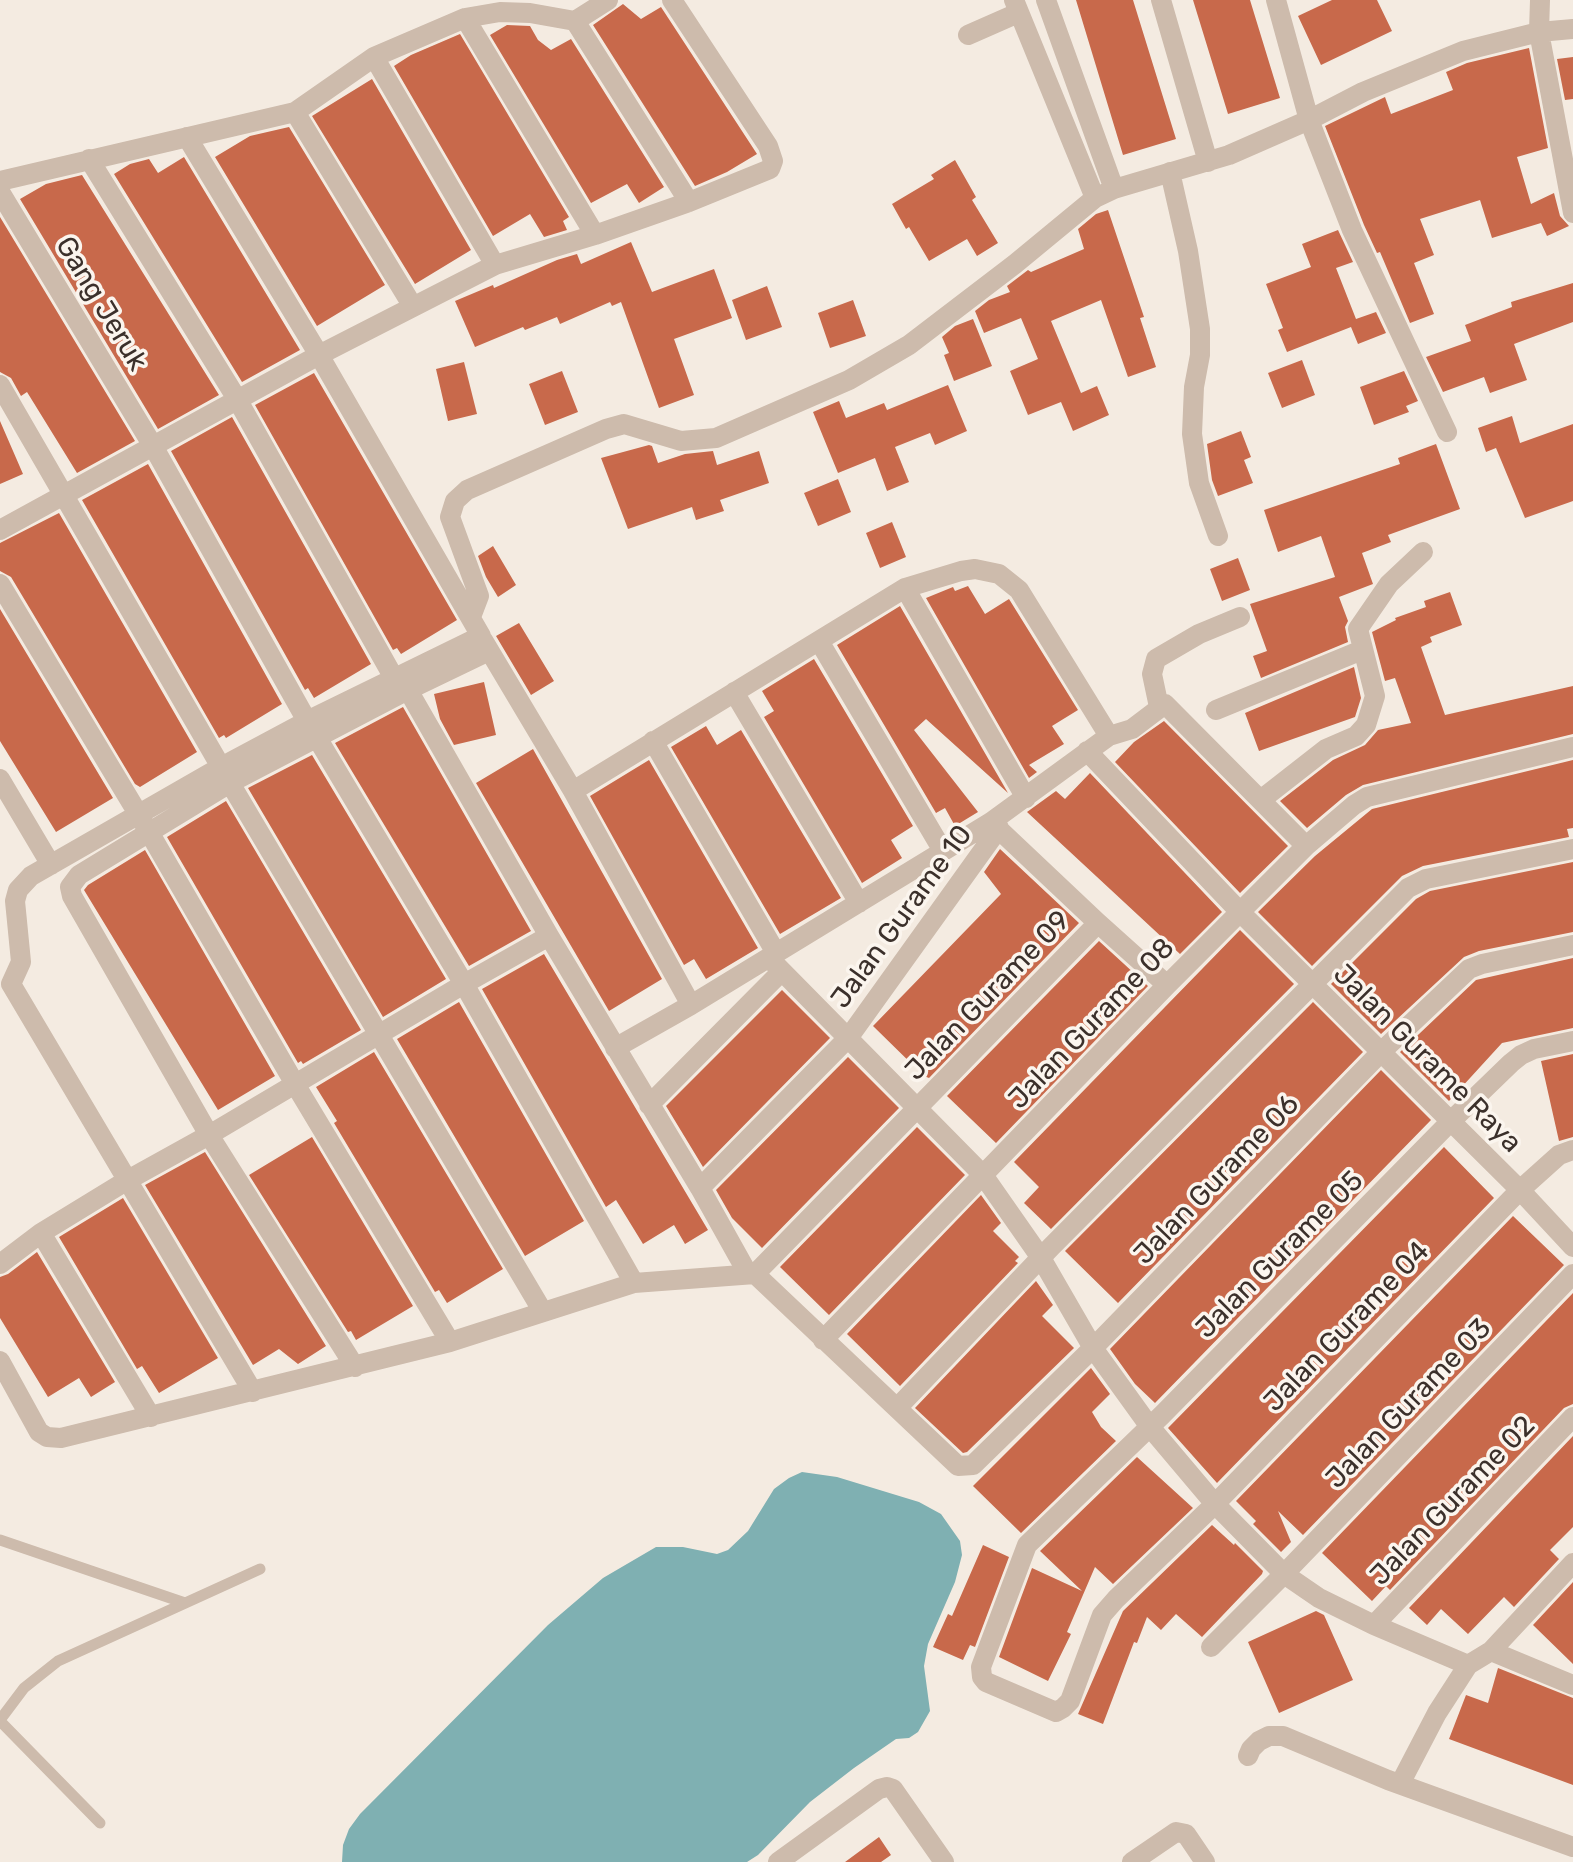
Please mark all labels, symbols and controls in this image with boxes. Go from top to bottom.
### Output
street label: Gang Jeruk [48,231,154,377]
street label: Jalan Gurame 10 [824,819,980,1015]
street label: Jalan Gurame 09 [899,904,1077,1088]
street label: Jalan Gurame 08 [1002,932,1182,1116]
street label: Jalan Gurame Raya [1326,958,1528,1160]
street label: Jalan Gurame 06 [1127,1088,1307,1272]
street label: Jalan Gurame 05 [1189,1164,1371,1346]
street label: Jalan Gurame 04 [1257,1235,1437,1419]
street label: Jalan Gurame 03 [1319,1312,1499,1496]
street label: Jalan Gurame 02 [1364,1409,1542,1593]

